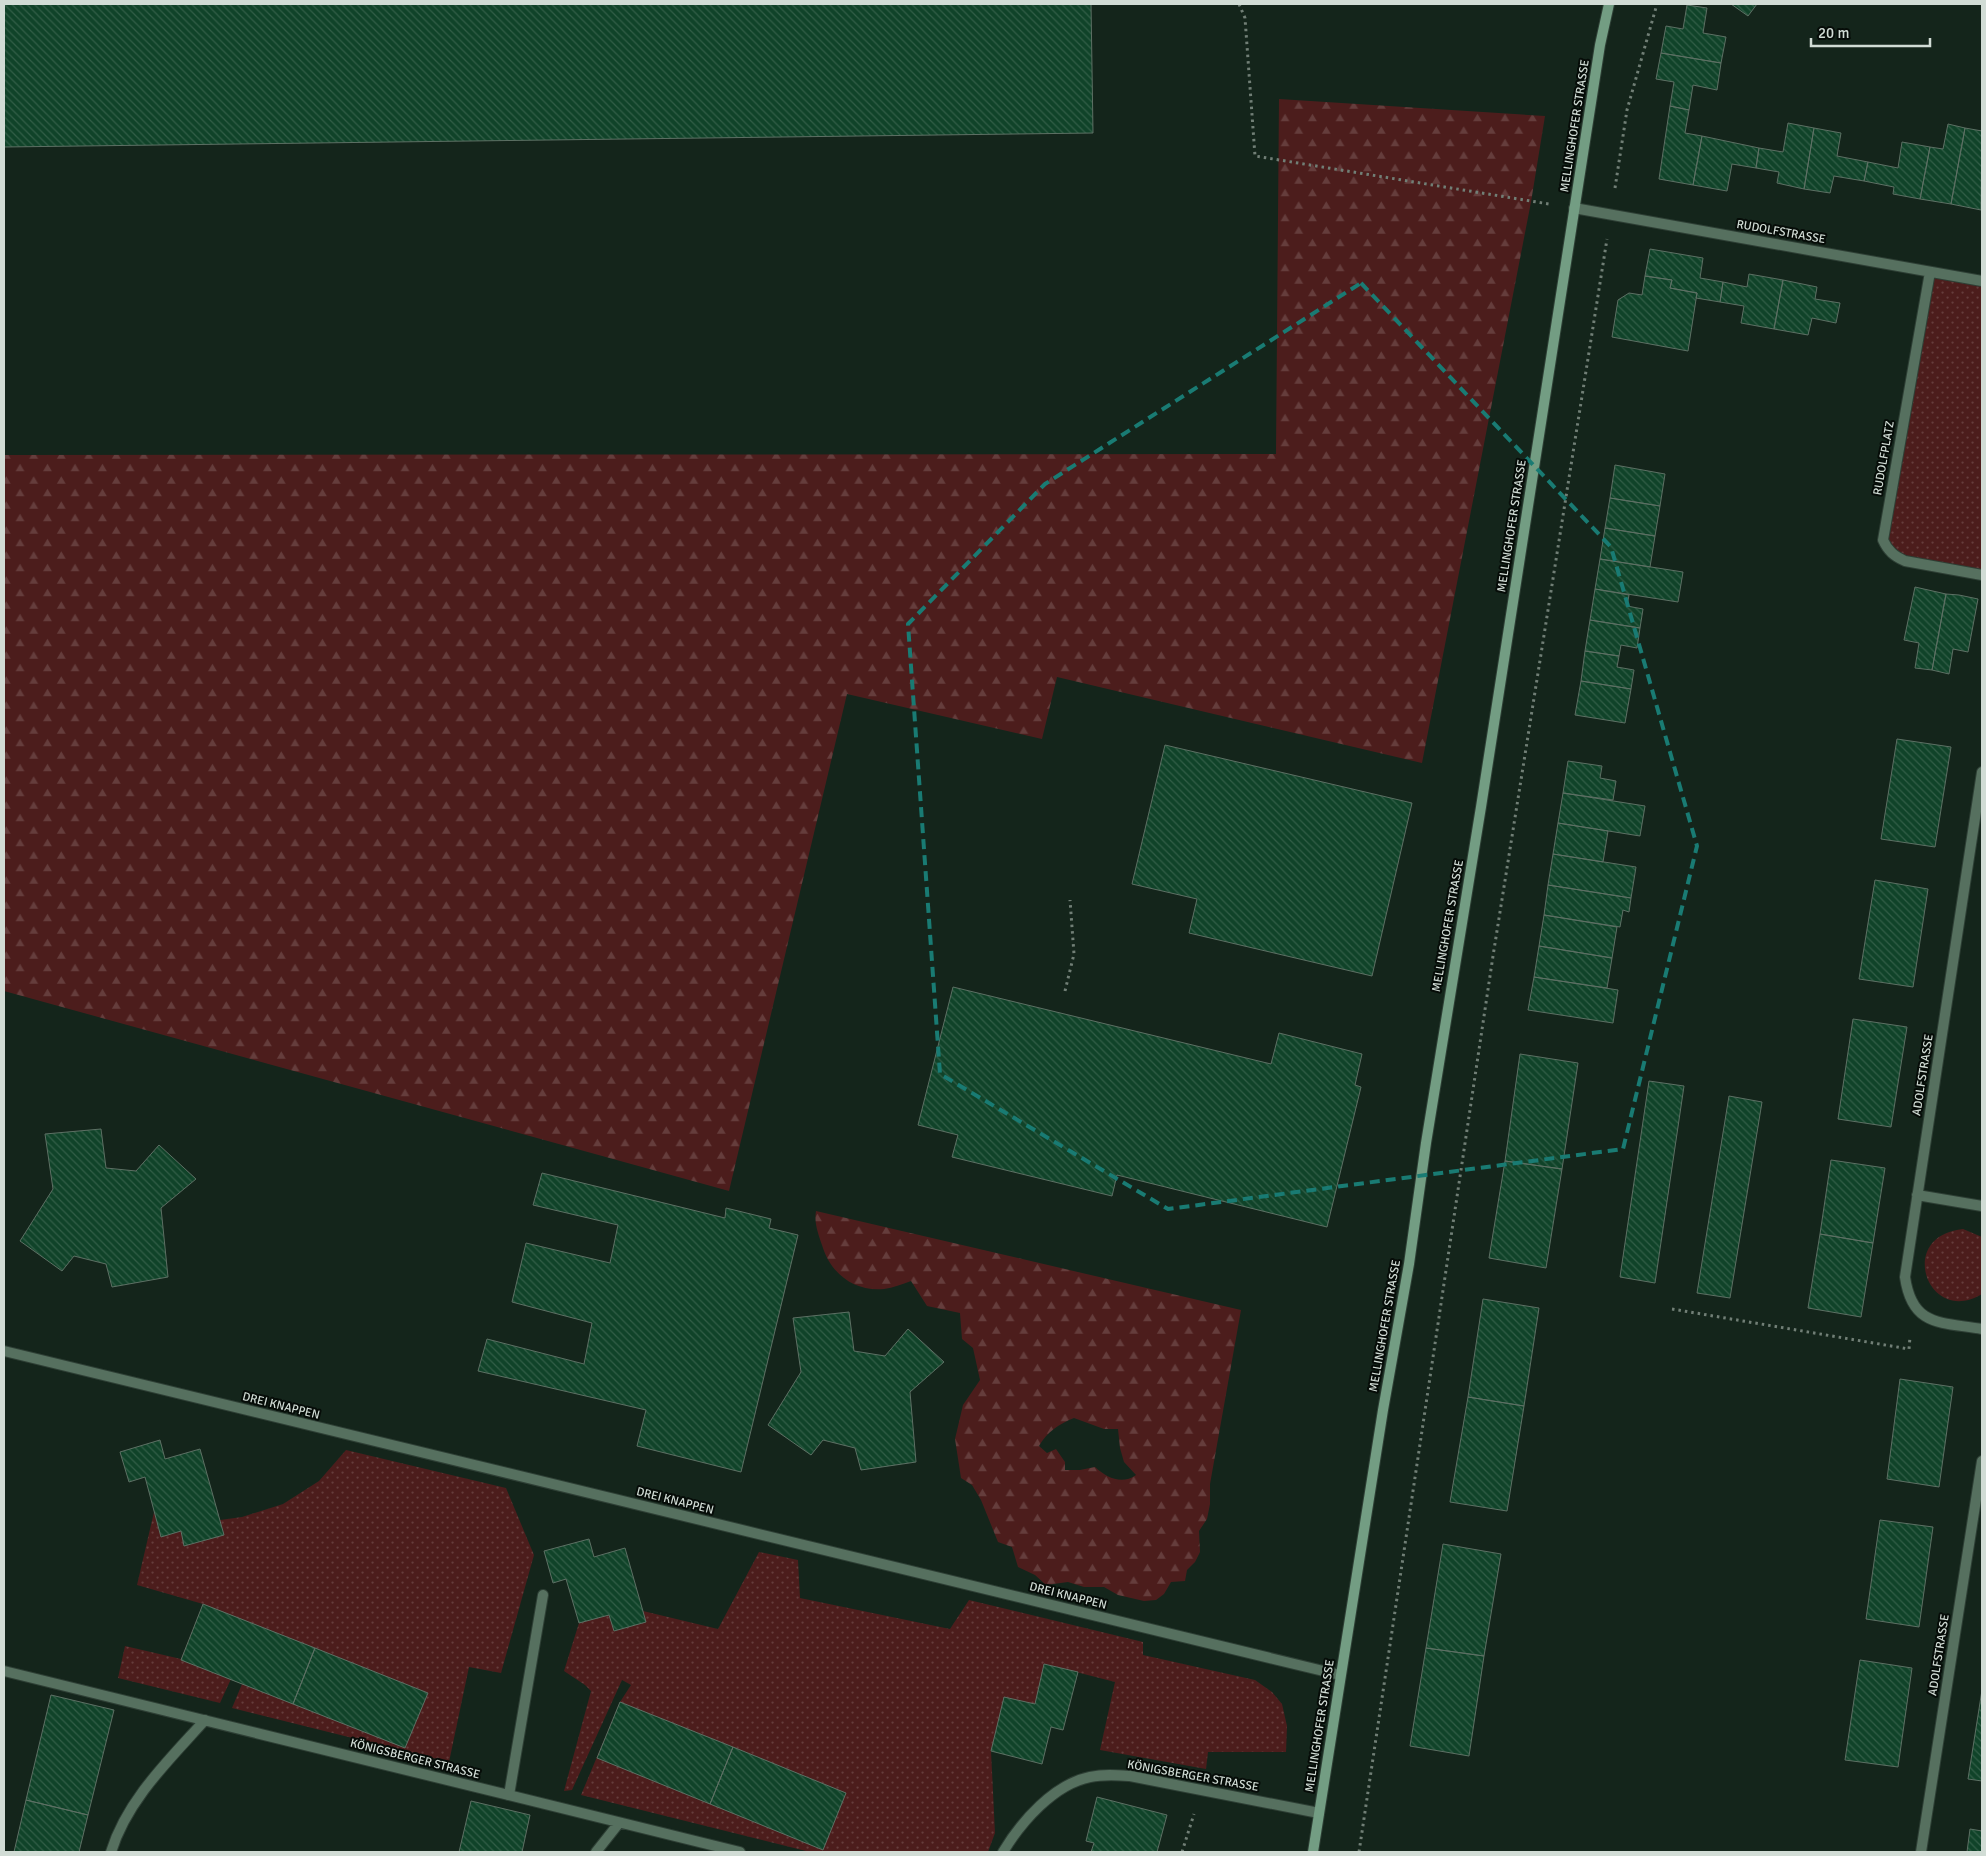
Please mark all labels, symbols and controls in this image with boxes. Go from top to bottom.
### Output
scale bar [1811,15,1930,47]
text: 20 m [1818,24,1849,42]
street label: MELLINGHOFER STRASSE [1557,58,1593,193]
street label: RUDOLFSTRASSE [1735,217,1827,247]
street label: RUDOLFPLATZ [1870,419,1898,496]
street label: MELLINGHOFER STRASSE [1494,458,1530,593]
street label: MELLINGHOFER STRASSE [1429,859,1467,993]
street label: ADOLFSTRASSE [1909,1033,1937,1117]
street label: MELLINGHOFER STRASSE [1366,1259,1404,1393]
street label: DREI KNAPPEN [241,1389,321,1423]
street label: DREI KNAPPEN [635,1484,715,1518]
street label: DREI KNAPPEN [1028,1579,1108,1613]
street label: ADOLFSTRASSE [1925,1613,1953,1697]
street label: MELLINGHOFER STRASSE [1302,1658,1338,1793]
street label: KÖNIGSBERGER STRASSE [348,1736,482,1782]
street label: KÖNIGSBERGER STRASSE [1126,1757,1260,1795]

